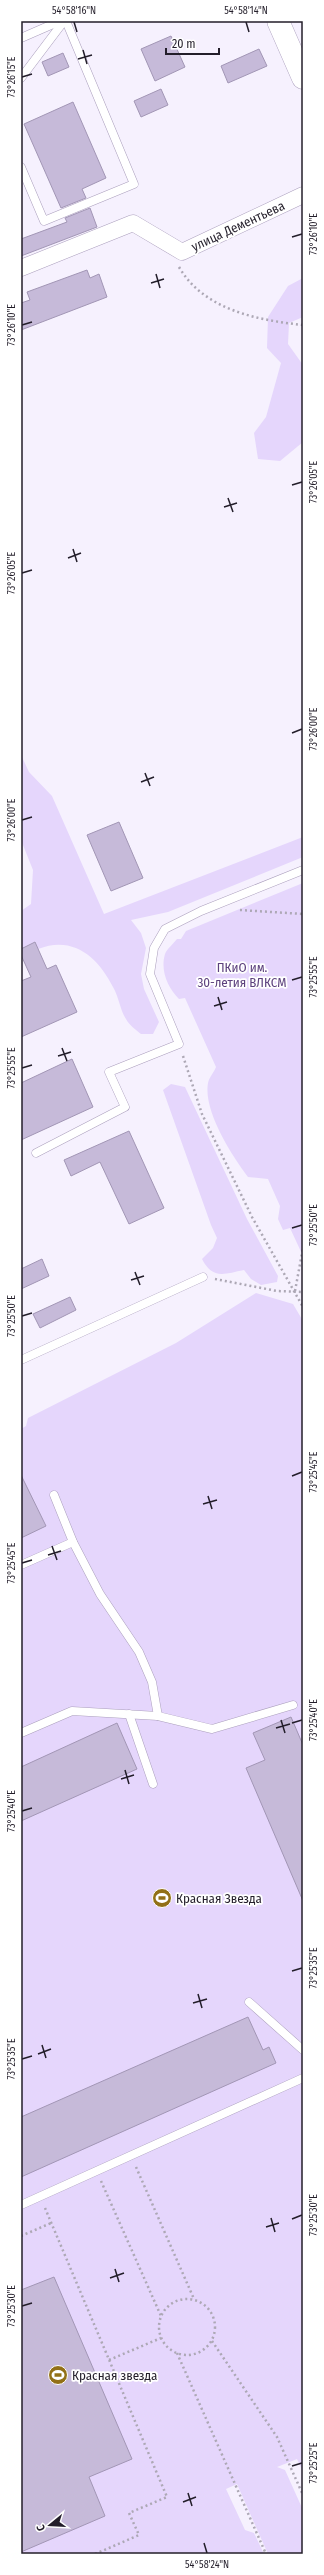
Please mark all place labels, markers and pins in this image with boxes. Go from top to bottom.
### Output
sports icon: Красная Звезда [151,1887,173,1909]
place label: Красная Звезда [176,1891,262,1906]
sports icon: Красная звезда [47,2364,69,2386]
place label: Красная звезда [72,2368,157,2383]

